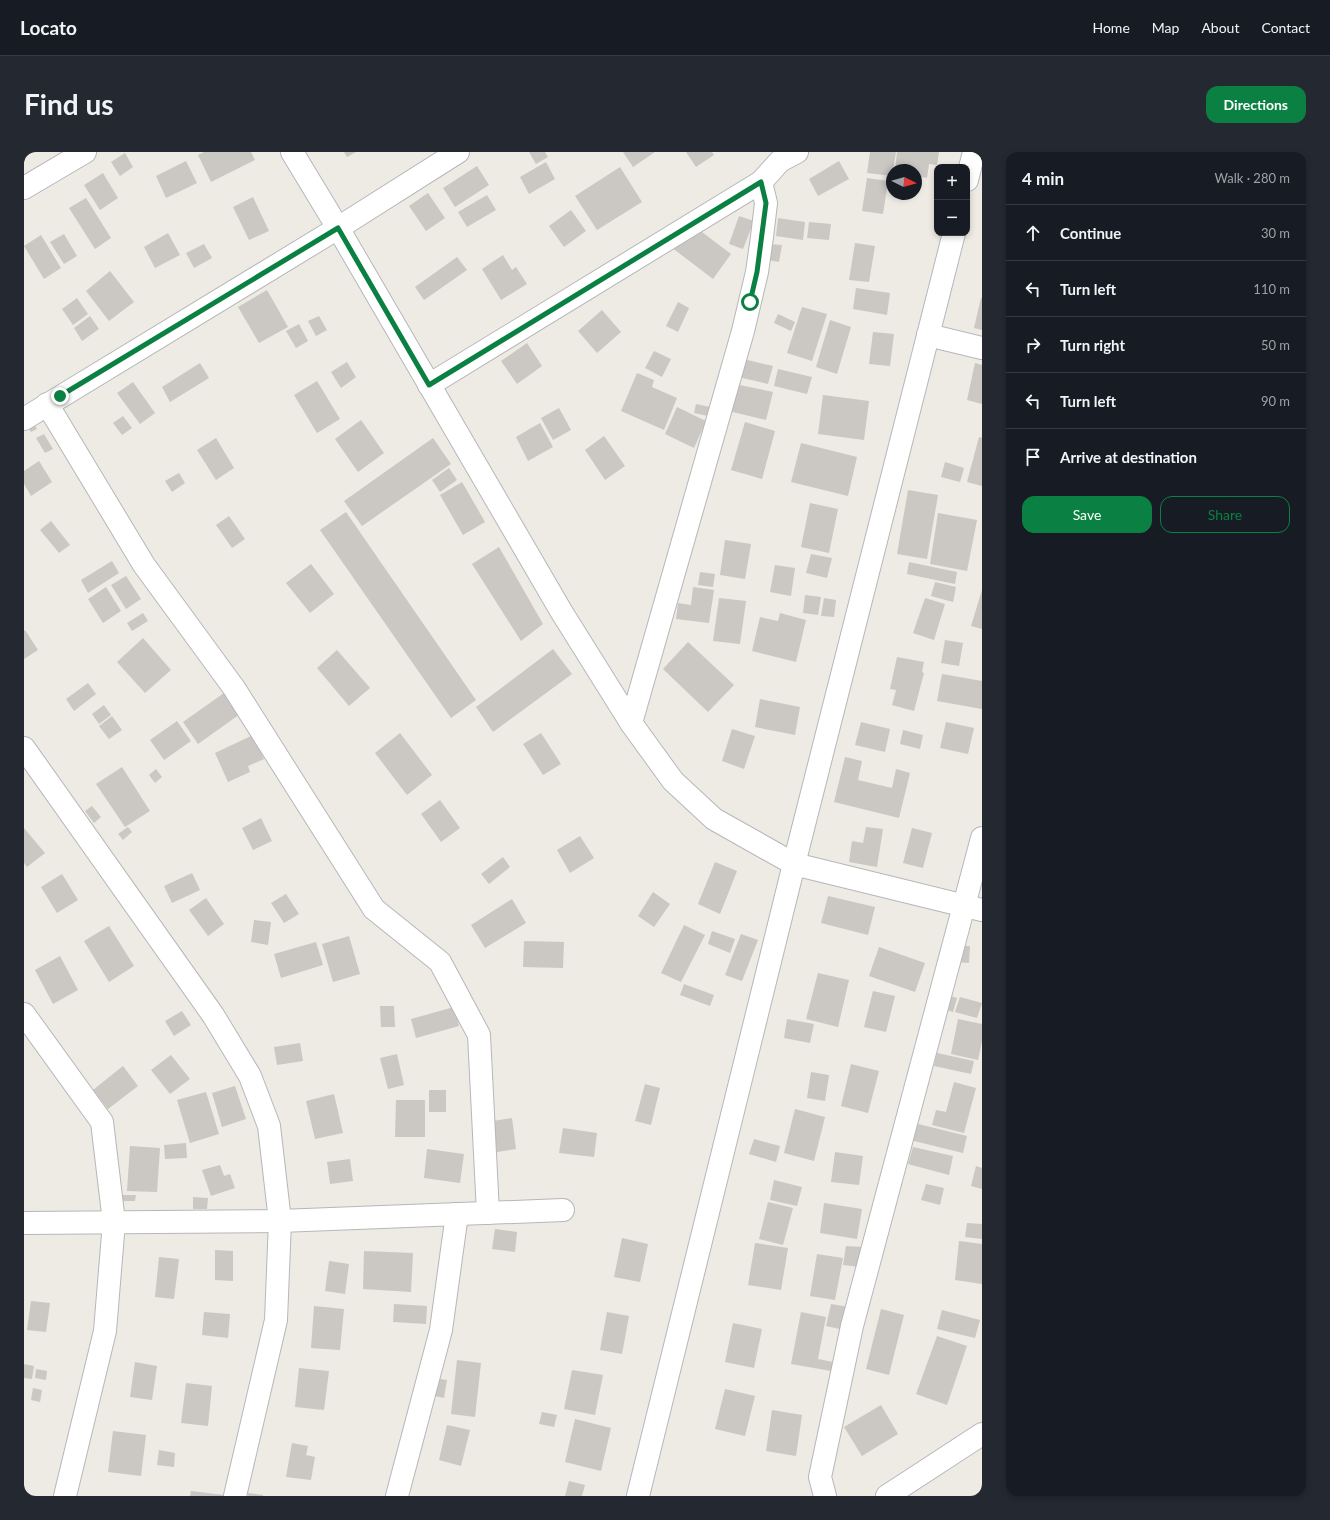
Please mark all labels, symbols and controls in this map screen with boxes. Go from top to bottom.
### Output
text: Locato [20,16,77,39]
text: Home [1092,19,1130,36]
text: Map [1152,19,1179,36]
text: About [1201,19,1239,36]
text: Contact [1261,19,1310,36]
button: Directions [1206,86,1306,123]
text: Find us [24,87,114,121]
north arrow [886,164,922,200]
map controls [934,164,970,236]
button: + [934,164,970,200]
text: 4 min [1022,168,1064,189]
text: Walk · 280 m [1214,170,1290,186]
button: − [934,200,970,236]
icon: ahead [1022,222,1044,244]
text: Continue [1060,224,1121,242]
text: 30 m [1261,225,1290,241]
icon: left [1022,278,1044,300]
text: Turn left [1060,280,1116,298]
text: 110 m [1253,281,1290,297]
route start [741,293,759,311]
icon: right [1022,334,1044,356]
text: Turn right [1060,336,1125,354]
text: 50 m [1261,337,1290,353]
route end [51,387,69,405]
icon: left [1022,390,1044,412]
text: Turn left [1060,392,1116,410]
text: 90 m [1261,393,1290,409]
icon: arrive [1022,446,1044,468]
text: Arrive at destination [1060,448,1197,466]
button: Save [1022,496,1152,533]
button: Share [1160,496,1290,533]

